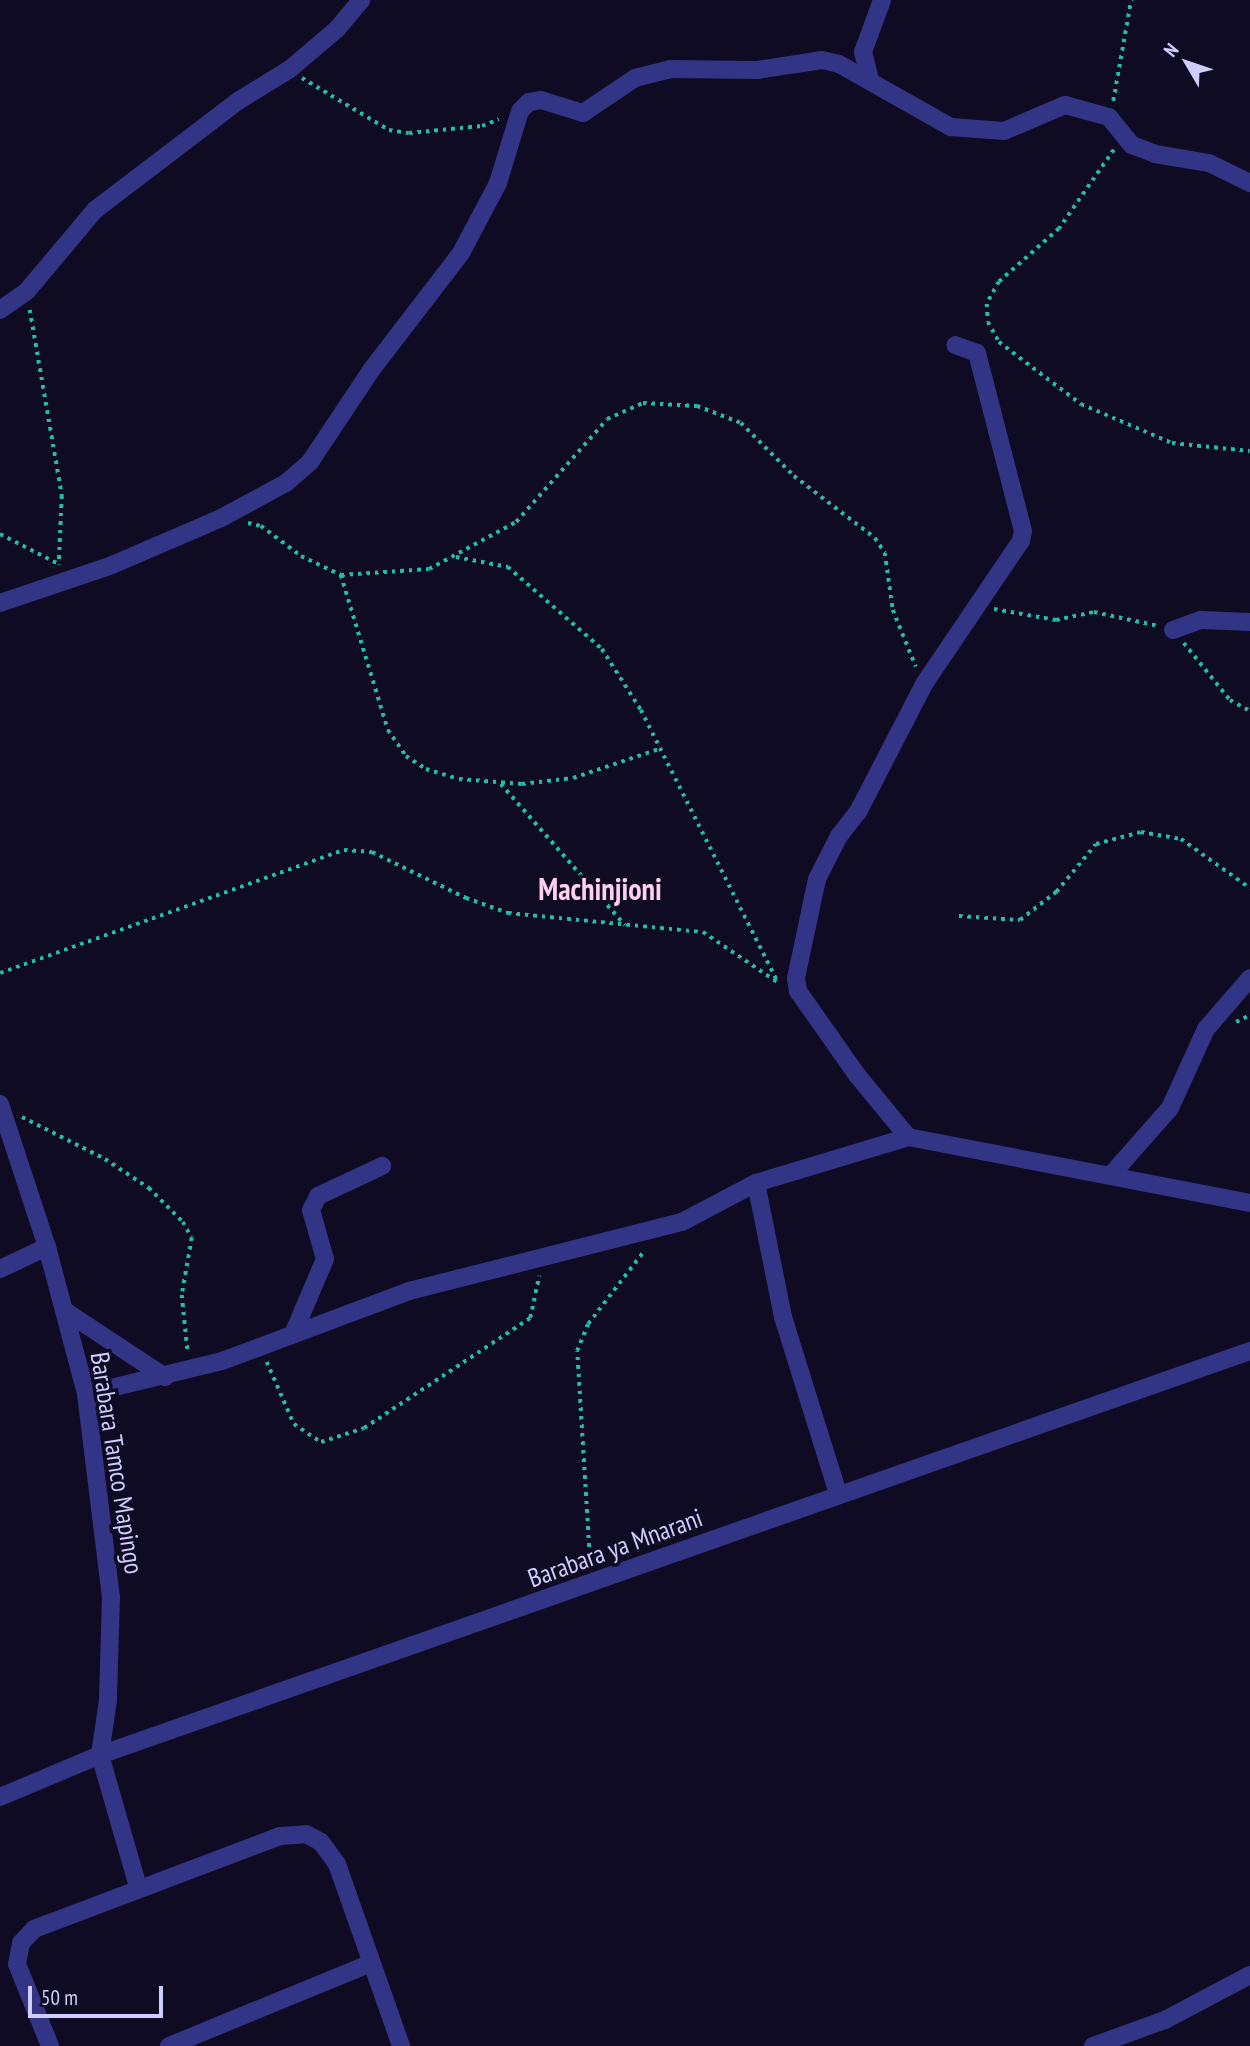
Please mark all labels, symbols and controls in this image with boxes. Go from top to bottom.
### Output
north arrow [1152,28,1222,98]
text: N [1158,38,1183,61]
district label: Machinjioni [538,871,662,907]
street label: Barabara Tamco Mapingo [84,1349,150,1577]
street label: Barabara ya Mnarani [523,1502,707,1594]
scale bar [32,1972,166,2016]
text: 50 m [41,1984,78,2011]

